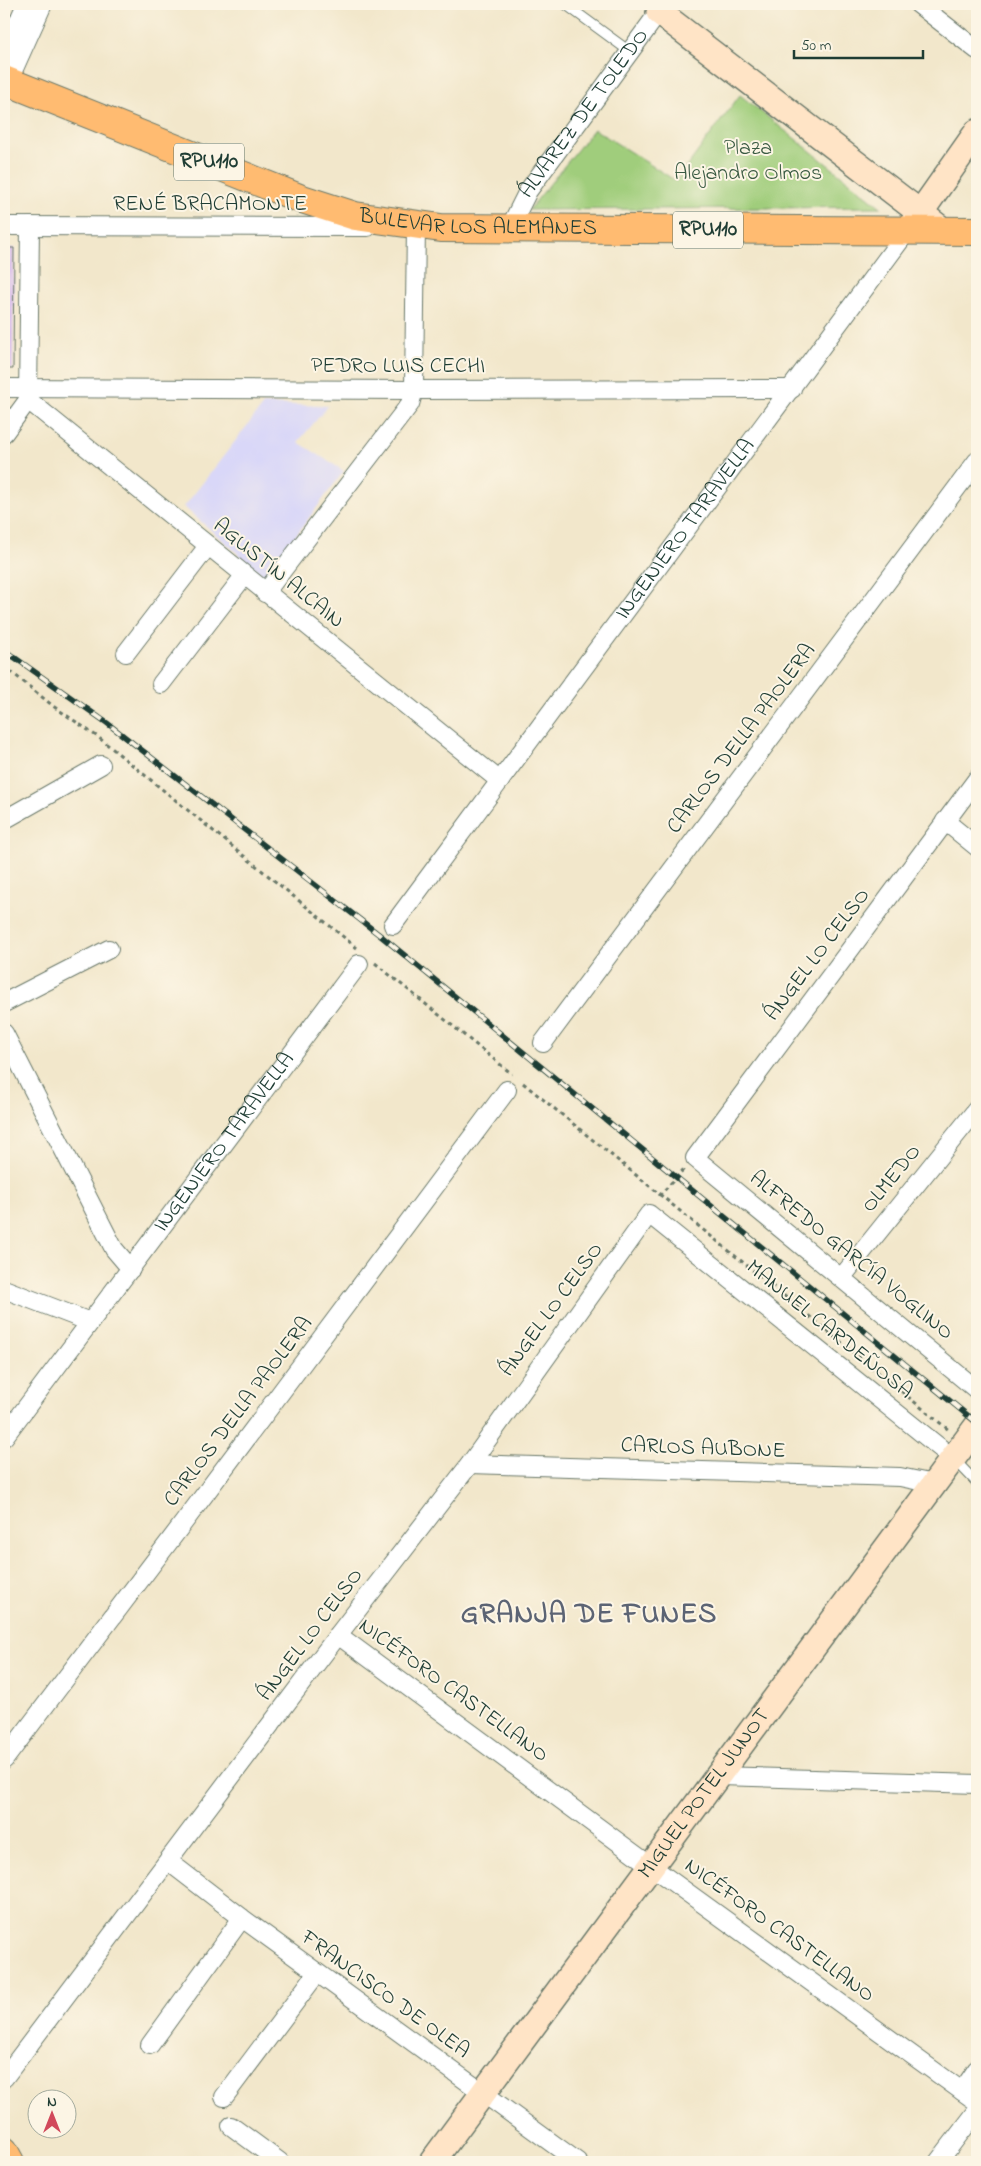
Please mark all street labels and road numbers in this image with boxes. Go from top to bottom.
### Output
street label: ÁLVAREZ DE TOLEDO [511,22,657,205]
road number: RPU110 [174,144,244,180]
street label: RENÉ BRACAMONTE [113,189,307,221]
street label: BULEVAR LOS ALEMANES [356,201,597,245]
road number: RPU110 [673,212,743,248]
street label: PEDRO LUIS CECHI [311,351,485,383]
street label: INGENIERO TARAVELLA [608,432,764,627]
street label: AGUSTÍN ALCAIN [205,511,351,637]
street label: CARLOS DELLA PAOLERA [660,637,824,841]
street label: ÁNGEL LO CELSO [757,882,879,1028]
street label: INGENIERO TARAVELLA [147,1046,303,1240]
street label: OLMEDO [854,1138,930,1220]
street label: ALFREDO GARCÍA VOGLINO [742,1163,960,1349]
street label: ÁNGEL LO CELSO [492,1236,612,1384]
street label: MANUEL CARDEÑOSA [739,1252,919,1408]
street label: CARLOS DELLA PAOLERA [157,1310,321,1514]
street label: CARLOS AUBONE [620,1430,786,1468]
street label: ÁNGEL LO CELSO [250,1562,372,1708]
street label: NICÉFORO CASTELLANO [351,1611,555,1771]
street label: MIGUEL POTEL JUNOT [631,1702,779,1886]
street label: NICÉFORO CASTELLANO [677,1851,881,2011]
street label: FRANCISCO DE OLEA [293,1922,476,2067]

